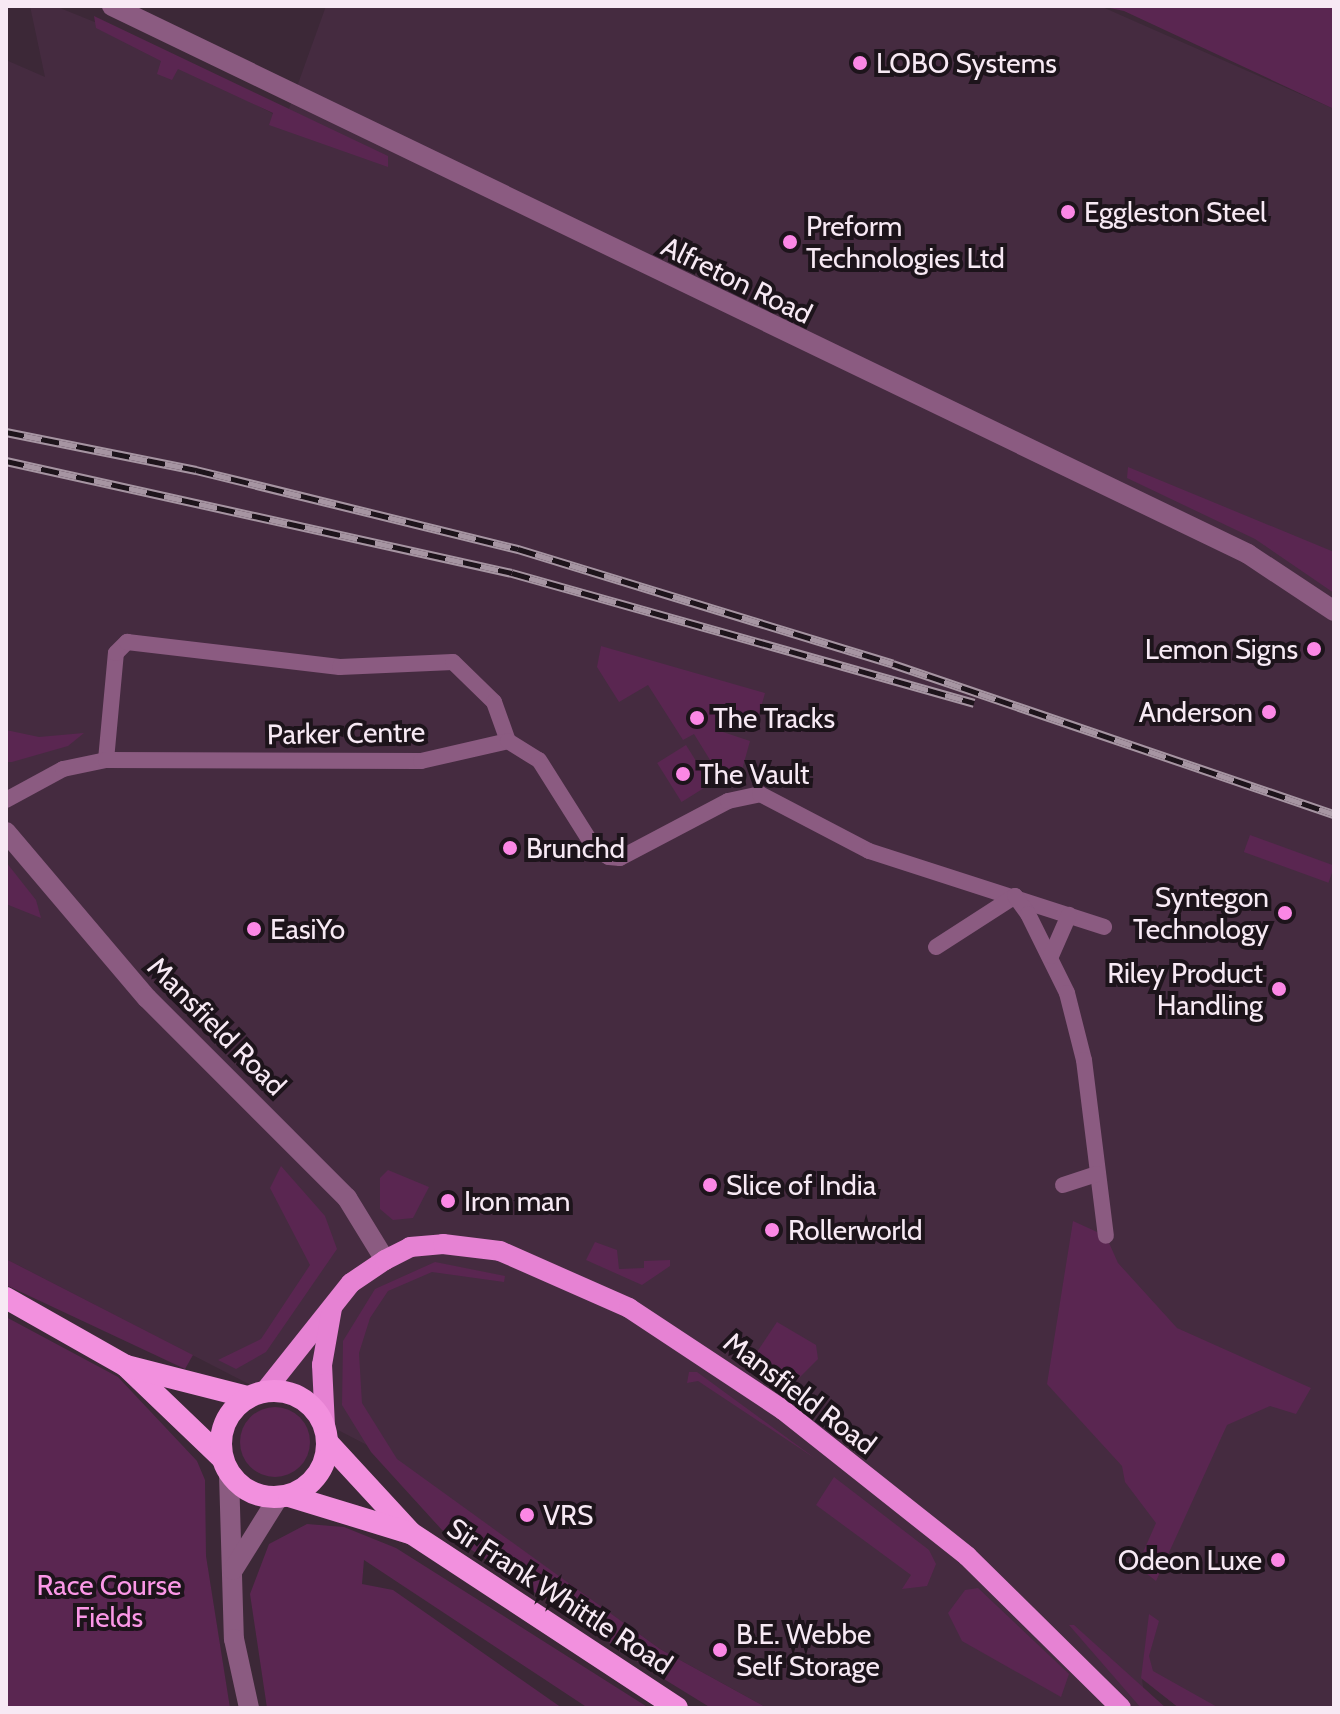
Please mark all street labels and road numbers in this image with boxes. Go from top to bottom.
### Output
street label: Alfreton Road [656,229,818,331]
street label: Parker Centre [267,715,425,751]
street label: Mansfield Road [141,950,293,1102]
street label: Mansfield Road [717,1325,883,1461]
street label: Sir Frank Whittle Road [441,1511,679,1681]

